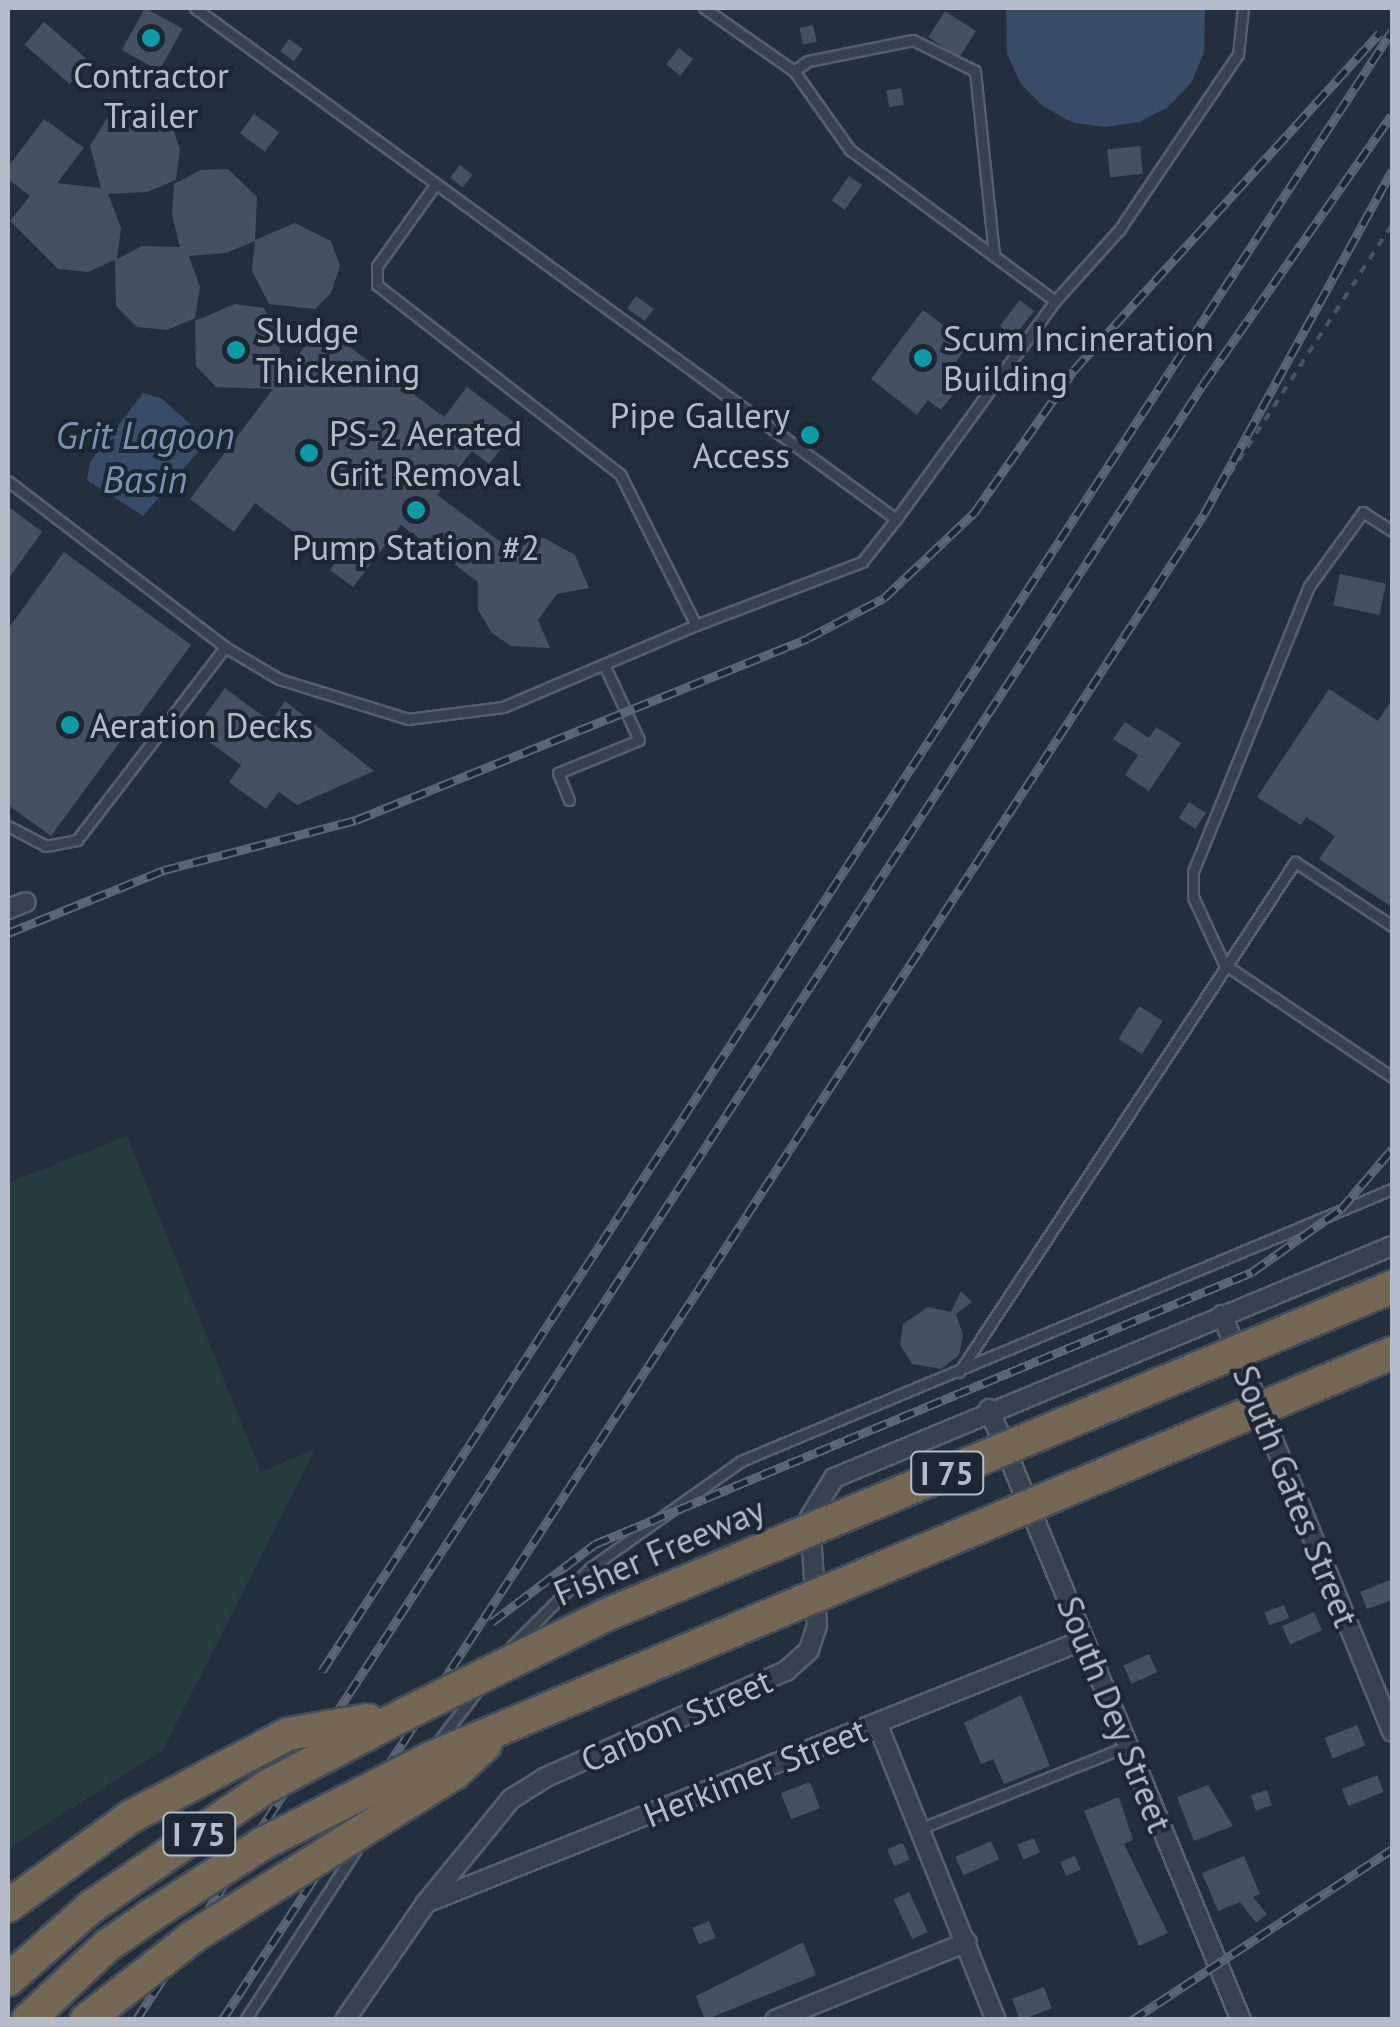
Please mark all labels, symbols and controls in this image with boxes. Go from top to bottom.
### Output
marker: Contractor Trailer [140,27,162,49]
place label: Contractor Trailer [73,54,229,136]
place label: Sludge Thickening [256,309,420,391]
place label: Scum Incineration Building [943,317,1214,399]
marker: Sludge Thickening [225,339,247,361]
marker: Scum Incineration Building [912,347,934,369]
place label: Pipe Gallery Access [610,394,790,476]
water label: Grit Lagoon Basin [55,412,235,502]
place label: PS-2 Aerated Grit Removal [329,412,523,494]
marker: Pipe Gallery Access [799,424,821,446]
marker: PS-2 Aerated Grit Removal [298,442,320,464]
marker: Pump Station #2 [405,499,427,521]
place label: Pump Station #2 [292,526,540,568]
place label: Aeration Decks [90,704,313,746]
marker: Aeration Decks [59,714,81,736]
street label: South Gates Street [1224,1359,1368,1633]
road number: I 75 [910,1446,984,1500]
street label: Fisher Freeway [547,1488,771,1614]
street label: South Dey Street [1048,1590,1182,1838]
street label: Carbon Street [574,1659,778,1781]
street label: Herkimer Street [638,1708,872,1836]
road number: I 75 [162,1807,236,1861]

